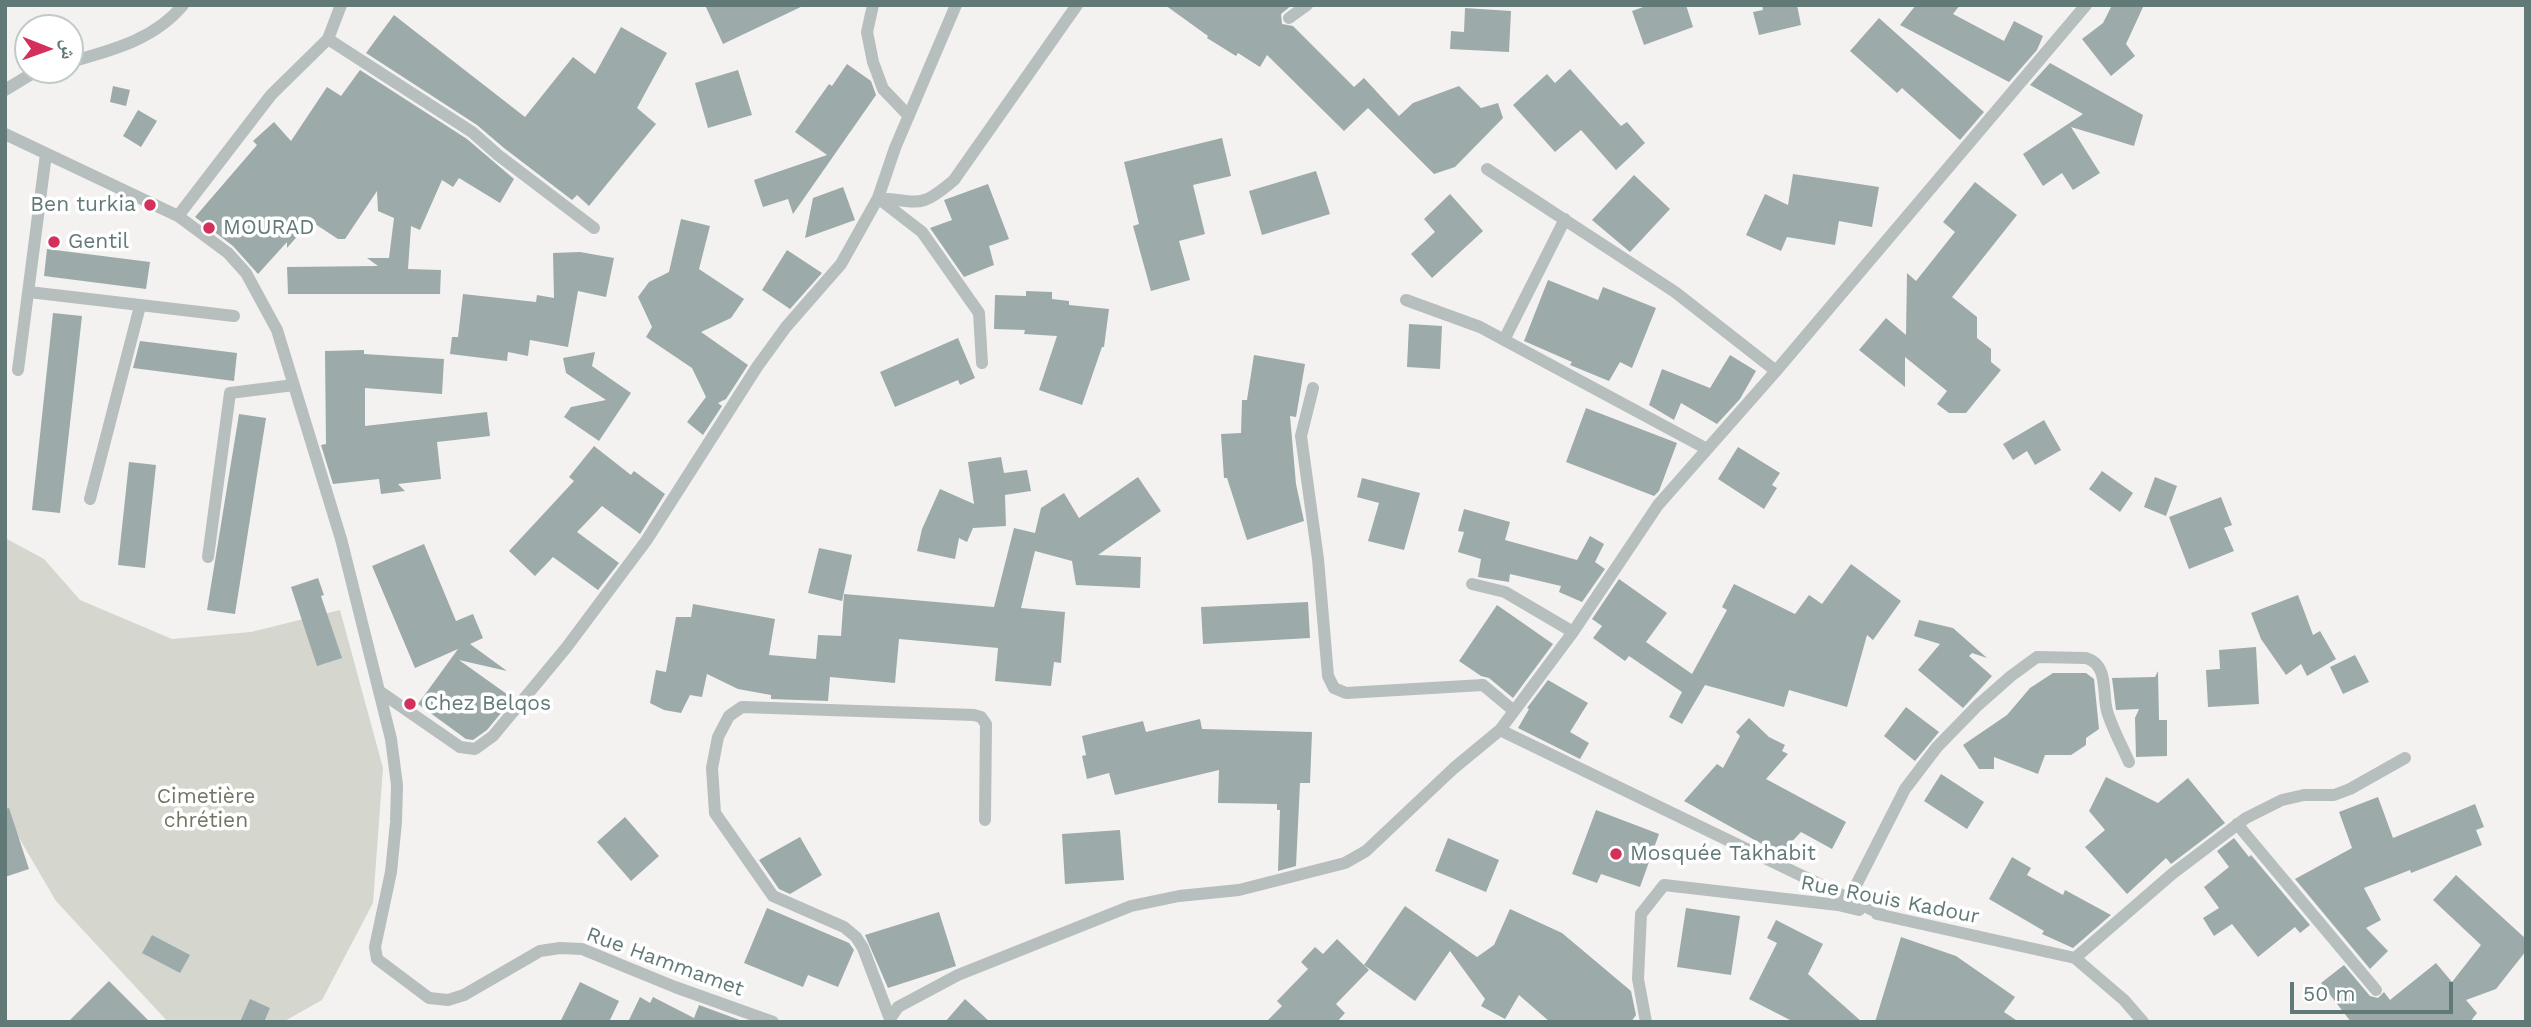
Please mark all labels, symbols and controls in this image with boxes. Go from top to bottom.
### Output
north arrow [14,14,84,84]
text: ش [57,39,80,60]
place label: Ben turkia [30,192,136,218]
marker: Ben turkia [142,197,158,213]
place label: MOURAD [223,215,314,241]
marker: MOURAD [201,220,217,236]
place label: Gentil [68,229,129,255]
marker: Gentil [46,234,62,250]
place label: Chez Belqos [424,691,551,717]
marker: Chez Belqos [402,696,418,712]
park label: Cimetière chrétien [157,784,255,834]
place label: Mosquée Takhabit [1630,841,1816,867]
marker: Mosquée Takhabit [1608,846,1624,862]
street label: Rue Rouis Kadour [1798,870,1982,930]
street label: Rue Hammamet [583,922,747,1002]
scale bar [2293,968,2456,1012]
text: 50 m [2303,981,2355,1006]

